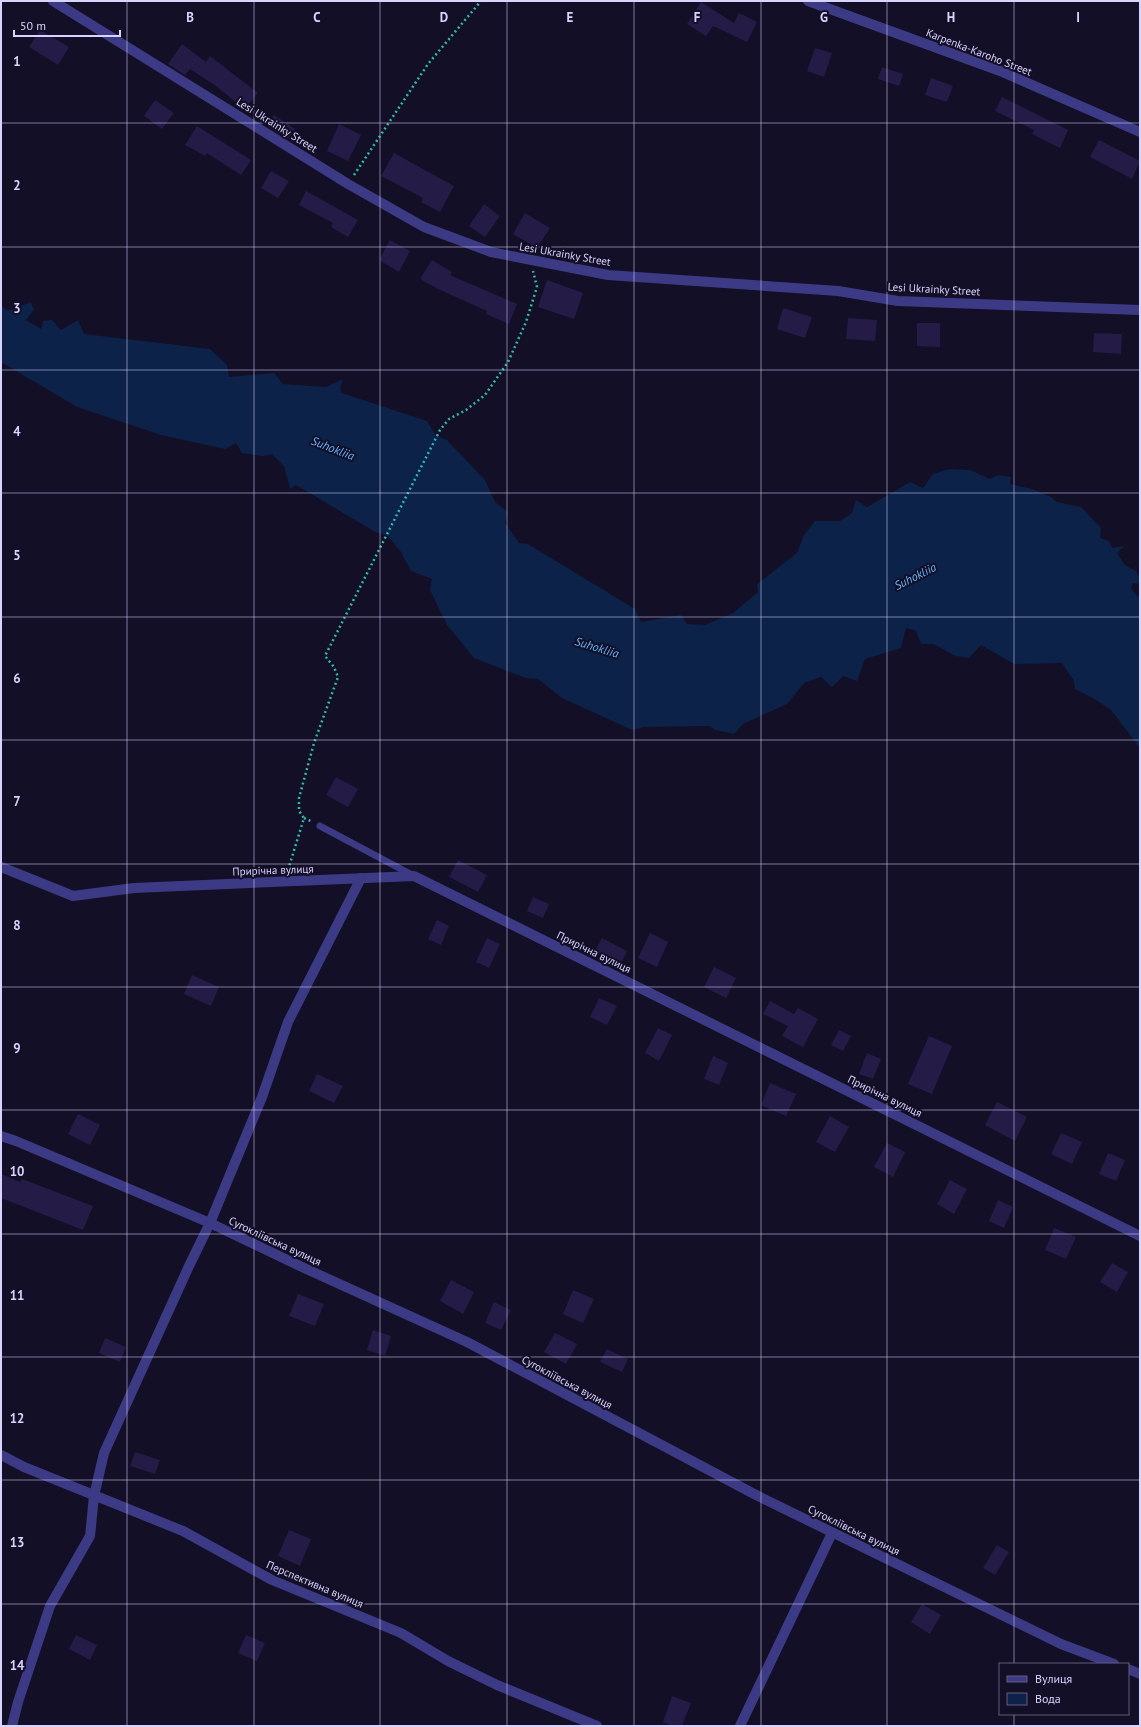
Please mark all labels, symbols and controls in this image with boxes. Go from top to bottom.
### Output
text: B [186,9,194,26]
text: C [313,9,321,26]
text: D [440,9,448,26]
text: E [567,9,574,26]
text: F [694,9,701,26]
text: G [820,9,828,26]
text: H [947,9,955,26]
text: I [1076,9,1080,26]
scale bar [14,12,120,38]
text: 50 m [20,18,46,33]
street label: Karpenka-Karoho Street [924,25,1034,79]
text: 1 [13,53,21,70]
street label: Lesi Ukrainky Street [234,95,320,156]
text: 2 [13,177,21,194]
street label: Lesi Ukrainky Street [518,239,612,269]
street label: Lesi Ukrainky Street [887,280,981,298]
text: 3 [13,300,21,317]
text: 4 [13,423,21,440]
water label: Suhokliia [309,433,357,463]
text: 5 [13,547,21,564]
water label: Suhokliia [891,559,939,593]
water label: Suhokliia [573,633,621,661]
text: 6 [13,670,21,687]
text: 7 [13,793,21,810]
street label: Прирічна вулиця [232,862,314,878]
text: 8 [13,917,21,934]
street label: Прирічна вулиця [554,928,634,976]
text: 9 [13,1040,21,1057]
street label: Прирічна вулиця [845,1072,925,1120]
text: 10 [10,1163,24,1180]
street label: Сугокліївська вулиця [226,1213,324,1269]
text: 11 [10,1287,24,1304]
street label: Сугокліївська вулиця [519,1352,615,1412]
text: 12 [10,1410,24,1427]
street label: Сугокліївська вулиця [806,1502,902,1558]
text: 13 [10,1534,24,1551]
street label: Перспективна вулиця [264,1557,366,1611]
text: 14 [10,1657,25,1674]
legend [999,1663,1129,1715]
text: Вулиця [1035,1671,1072,1686]
text: Вода [1035,1691,1061,1706]

